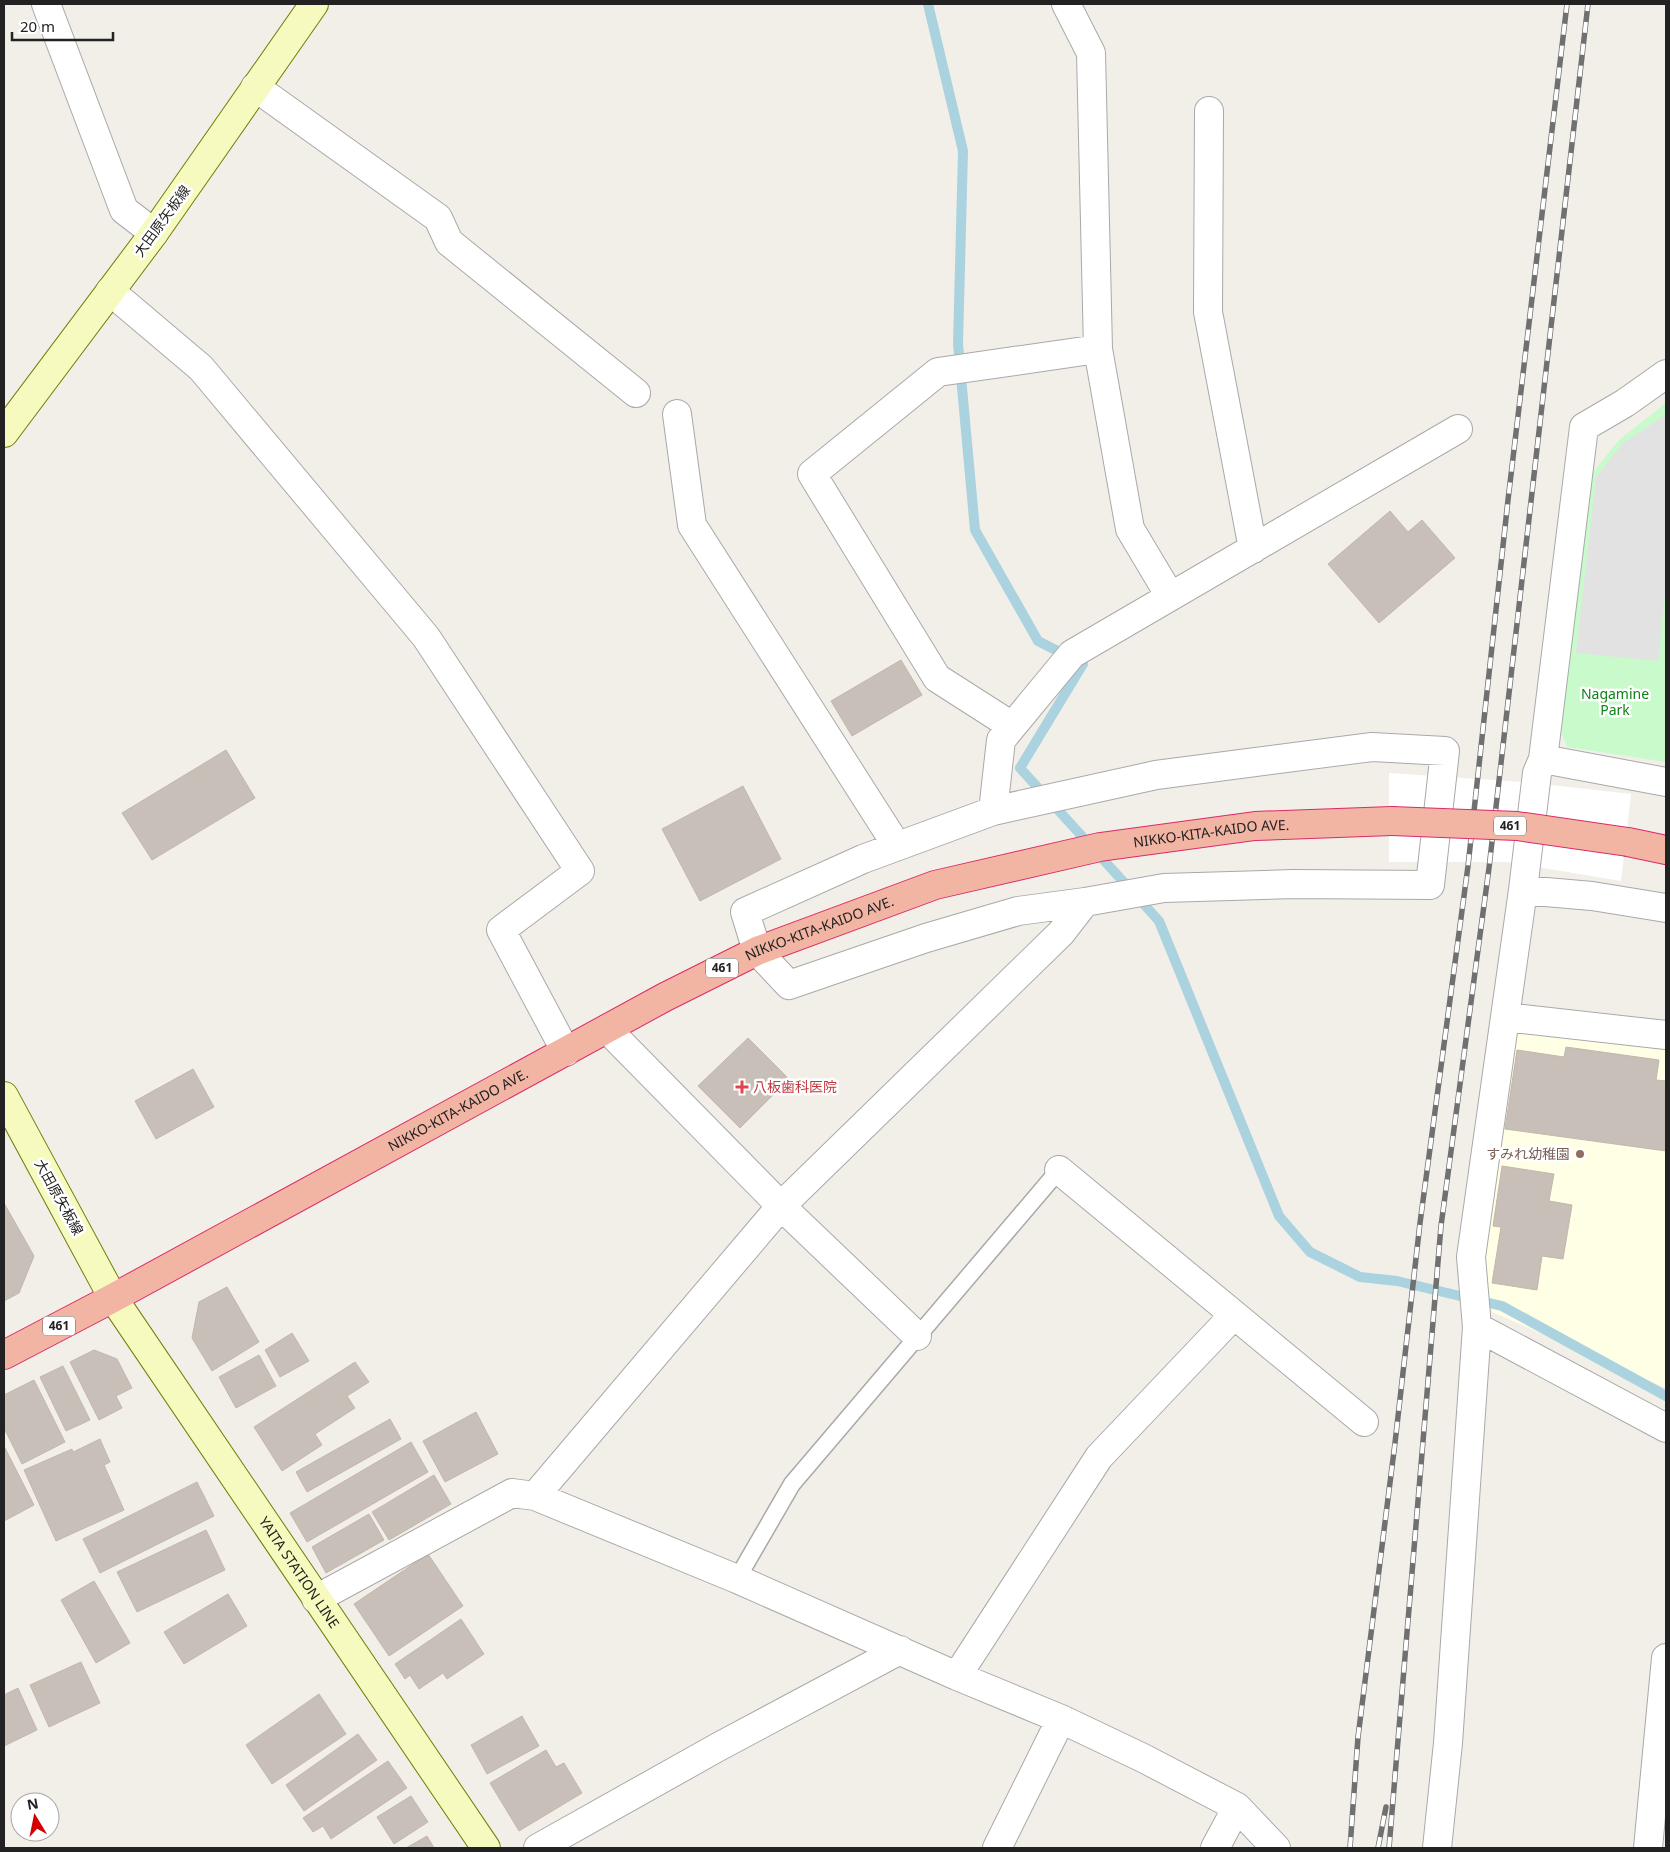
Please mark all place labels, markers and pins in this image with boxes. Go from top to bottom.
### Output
place label: 八板歯科医院 [753,1077,837,1096]
marker: 八板歯科医院 [735,1080,749,1094]
place label: すみれ幼稚園 [1486,1144,1570,1163]
marker: すみれ幼稚園 [1574,1148,1586,1160]

